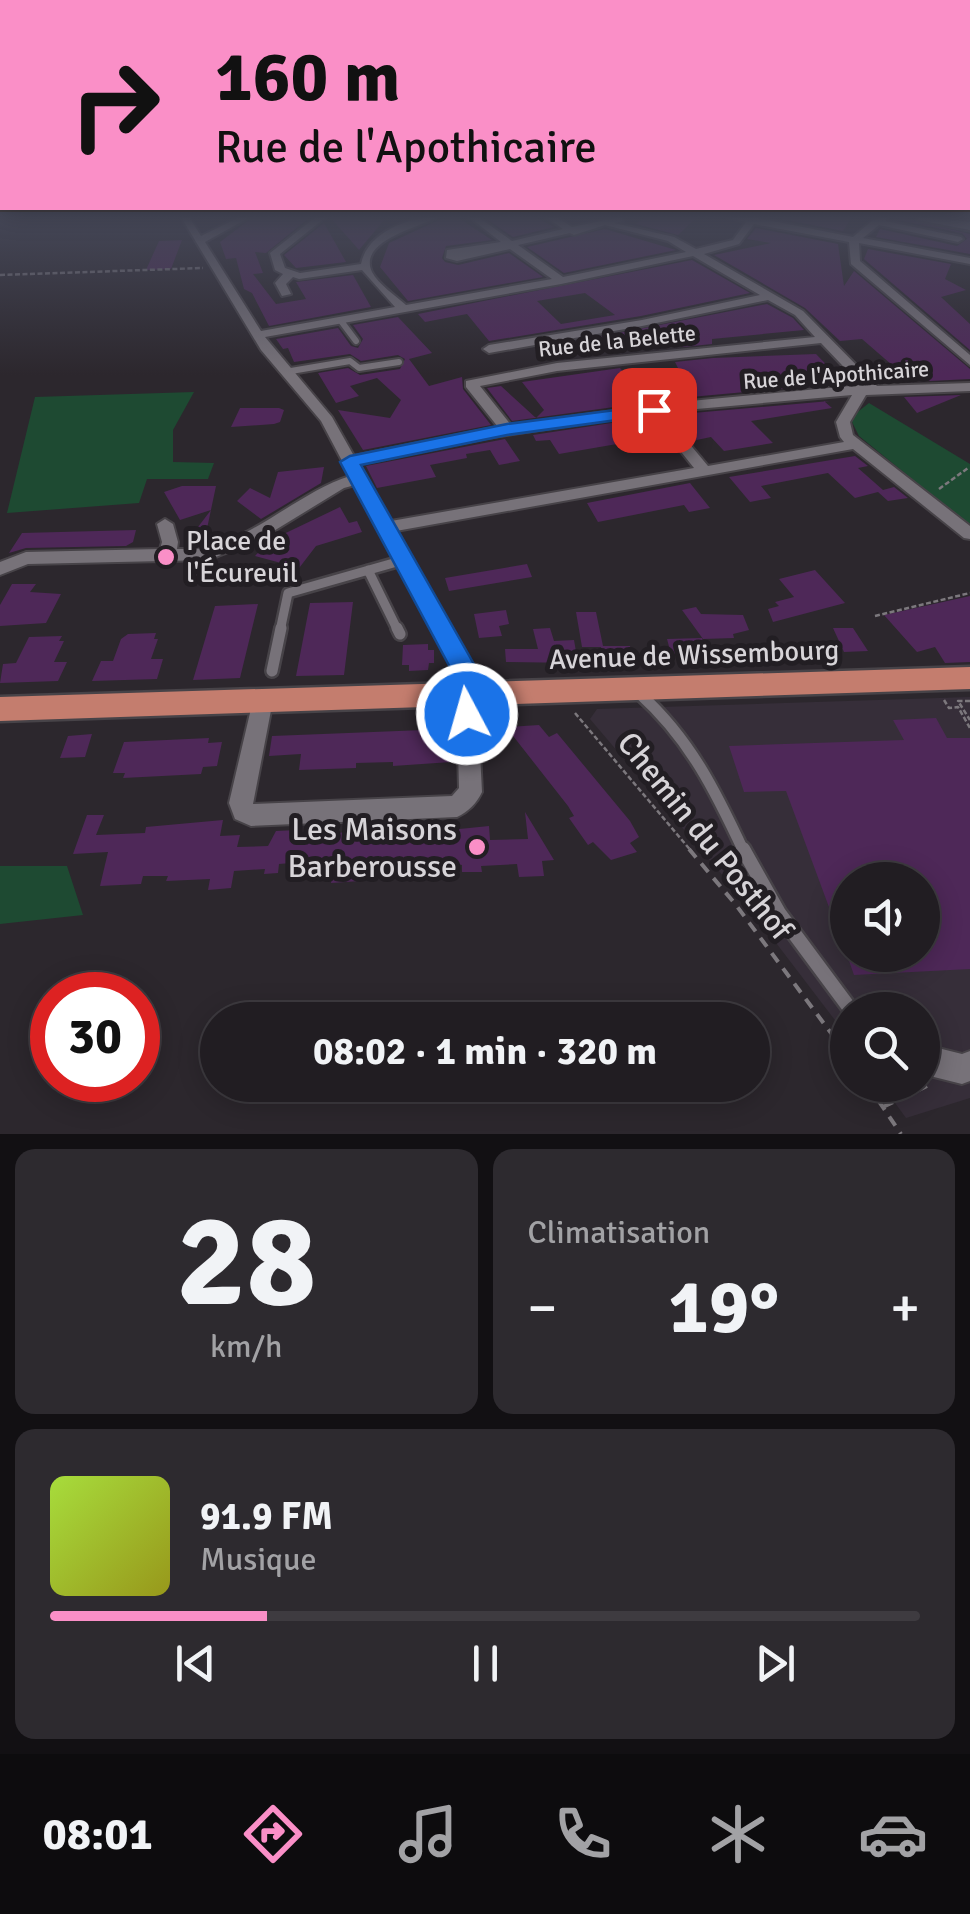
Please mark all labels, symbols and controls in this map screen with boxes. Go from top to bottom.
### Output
text: 160 m [215,34,400,120]
icon: right [50,40,180,170]
text: Rue de l'Apothicaire [215,120,597,175]
street label: Rue de la Belette [537,319,697,363]
street label: Rue de l'Apothicaire [742,355,930,395]
pin [612,368,697,453]
icon: arrive [627,383,682,438]
place label: Place de l'Écureuil [186,524,298,590]
marker: Place de l'Écureuil [155,546,177,568]
street label: Avenue de Wissembourg [548,633,840,677]
position arrow [415,662,519,766]
street label: Chemin du Posthof [609,724,802,949]
place label: Les Maisons Barberousse [287,810,457,886]
marker: Les Maisons Barberousse [466,836,488,858]
map controls [830,862,940,1102]
button: sound [830,862,940,972]
speed limit sign: 30 [30,972,160,1102]
button: search [830,992,940,1102]
text: 08:02 · 1 min · 320 m [313,1028,657,1075]
text: 28 [176,1182,316,1342]
text: Climatisation [528,1213,710,1252]
text: 19° [668,1261,779,1354]
text: − [528,1274,557,1342]
text: + [890,1274,920,1342]
text: km/h [210,1327,282,1366]
text: 91.9 FM [200,1493,333,1540]
text: Musique [200,1540,316,1579]
icon: previous [168,1636,223,1691]
icon: pause [458,1636,513,1691]
icon: next [748,1636,803,1691]
icon: directions [238,1799,308,1869]
icon: music [393,1799,463,1869]
icon: phone [548,1799,618,1869]
icon: climate [703,1799,773,1869]
icon: car [858,1799,928,1869]
text: 08:01 [42,1807,153,1862]

